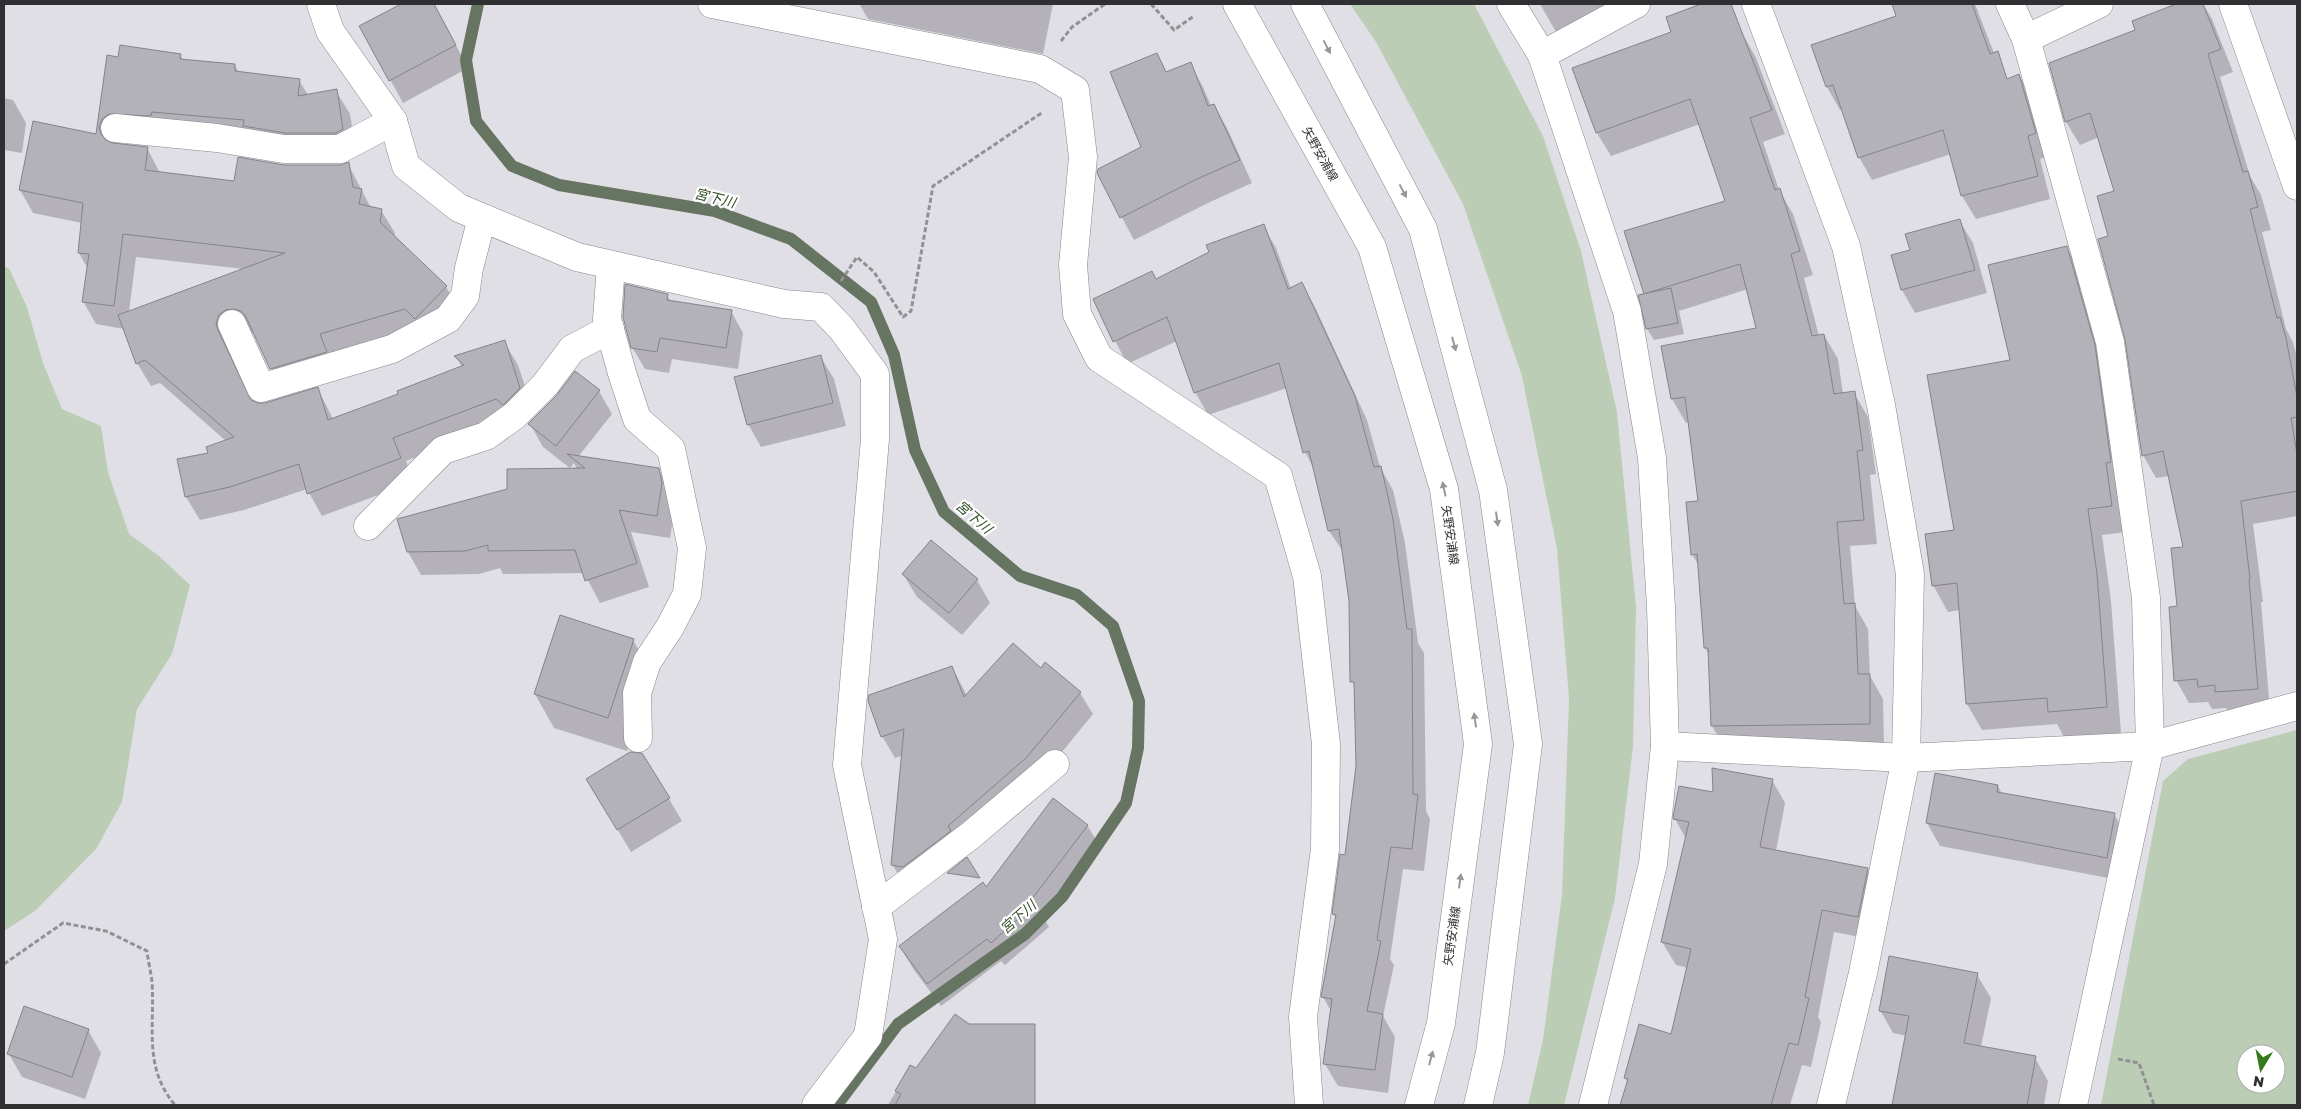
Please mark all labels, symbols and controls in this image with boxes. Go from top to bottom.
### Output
one-way arrow [1323,40,1331,54]
street label: 矢野安浦線 [1299,124,1342,184]
one-way arrow [1399,183,1407,198]
water label: 宮下川 [693,184,739,211]
one-way arrow [1450,337,1458,352]
one-way arrow [1439,481,1447,497]
water label: 宮下川 [953,496,997,538]
street label: 矢野安浦線 [1439,504,1462,566]
one-way arrow [1494,511,1502,527]
one-way arrow [1471,711,1479,727]
one-way arrow [1456,872,1464,888]
water label: 宮下川 [996,895,1041,937]
street label: 矢野安浦線 [1440,905,1463,967]
north arrow [2236,1044,2286,1094]
one-way arrow [1428,1051,1436,1066]
text: N [2252,1073,2265,1092]

